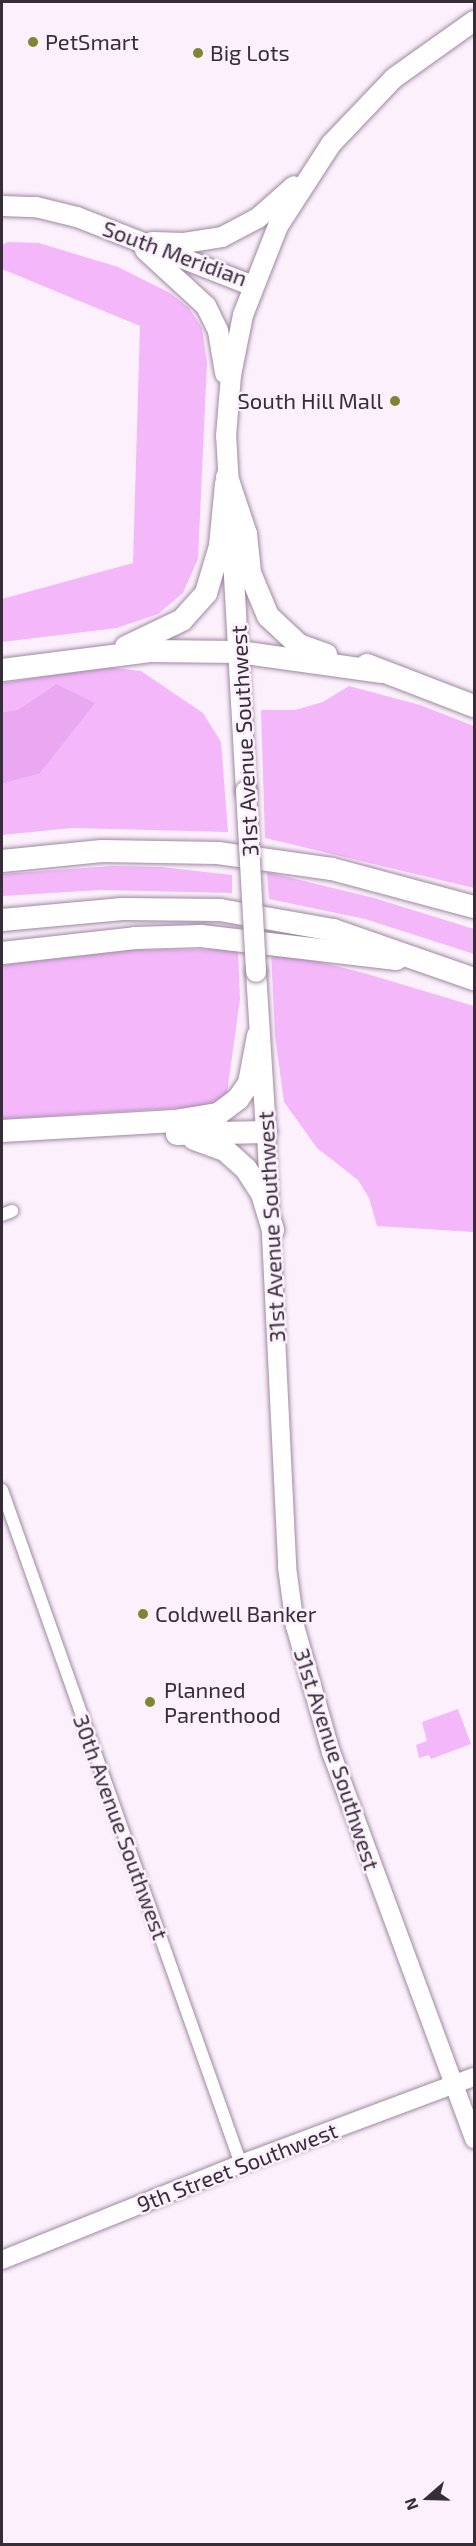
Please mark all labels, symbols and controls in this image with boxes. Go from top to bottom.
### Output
place label: PetSmart [45,29,139,55]
marker: PetSmart [26,35,40,49]
place label: Big Lots [210,40,290,66]
marker: Big Lots [191,46,205,60]
street label: South Meridian [99,215,251,291]
place label: South Hill Mall [237,388,383,414]
marker: South Hill Mall [388,394,402,408]
street label: 31st Avenue Southwest [225,624,263,858]
street label: 31st Avenue Southwest [252,1110,290,1344]
place label: Coldwell Banker [155,1601,317,1627]
marker: Coldwell Banker [136,1607,150,1621]
street label: 31st Avenue Southwest [289,1645,385,1873]
place label: Planned Parenthood [164,1676,281,1728]
marker: Planned Parenthood [141,1693,159,1711]
street label: 30th Avenue Southwest [68,1711,174,1943]
street label: 9th Street Southwest [133,2117,341,2217]
north arrow [398,2468,458,2528]
text: N [400,2496,422,2513]

